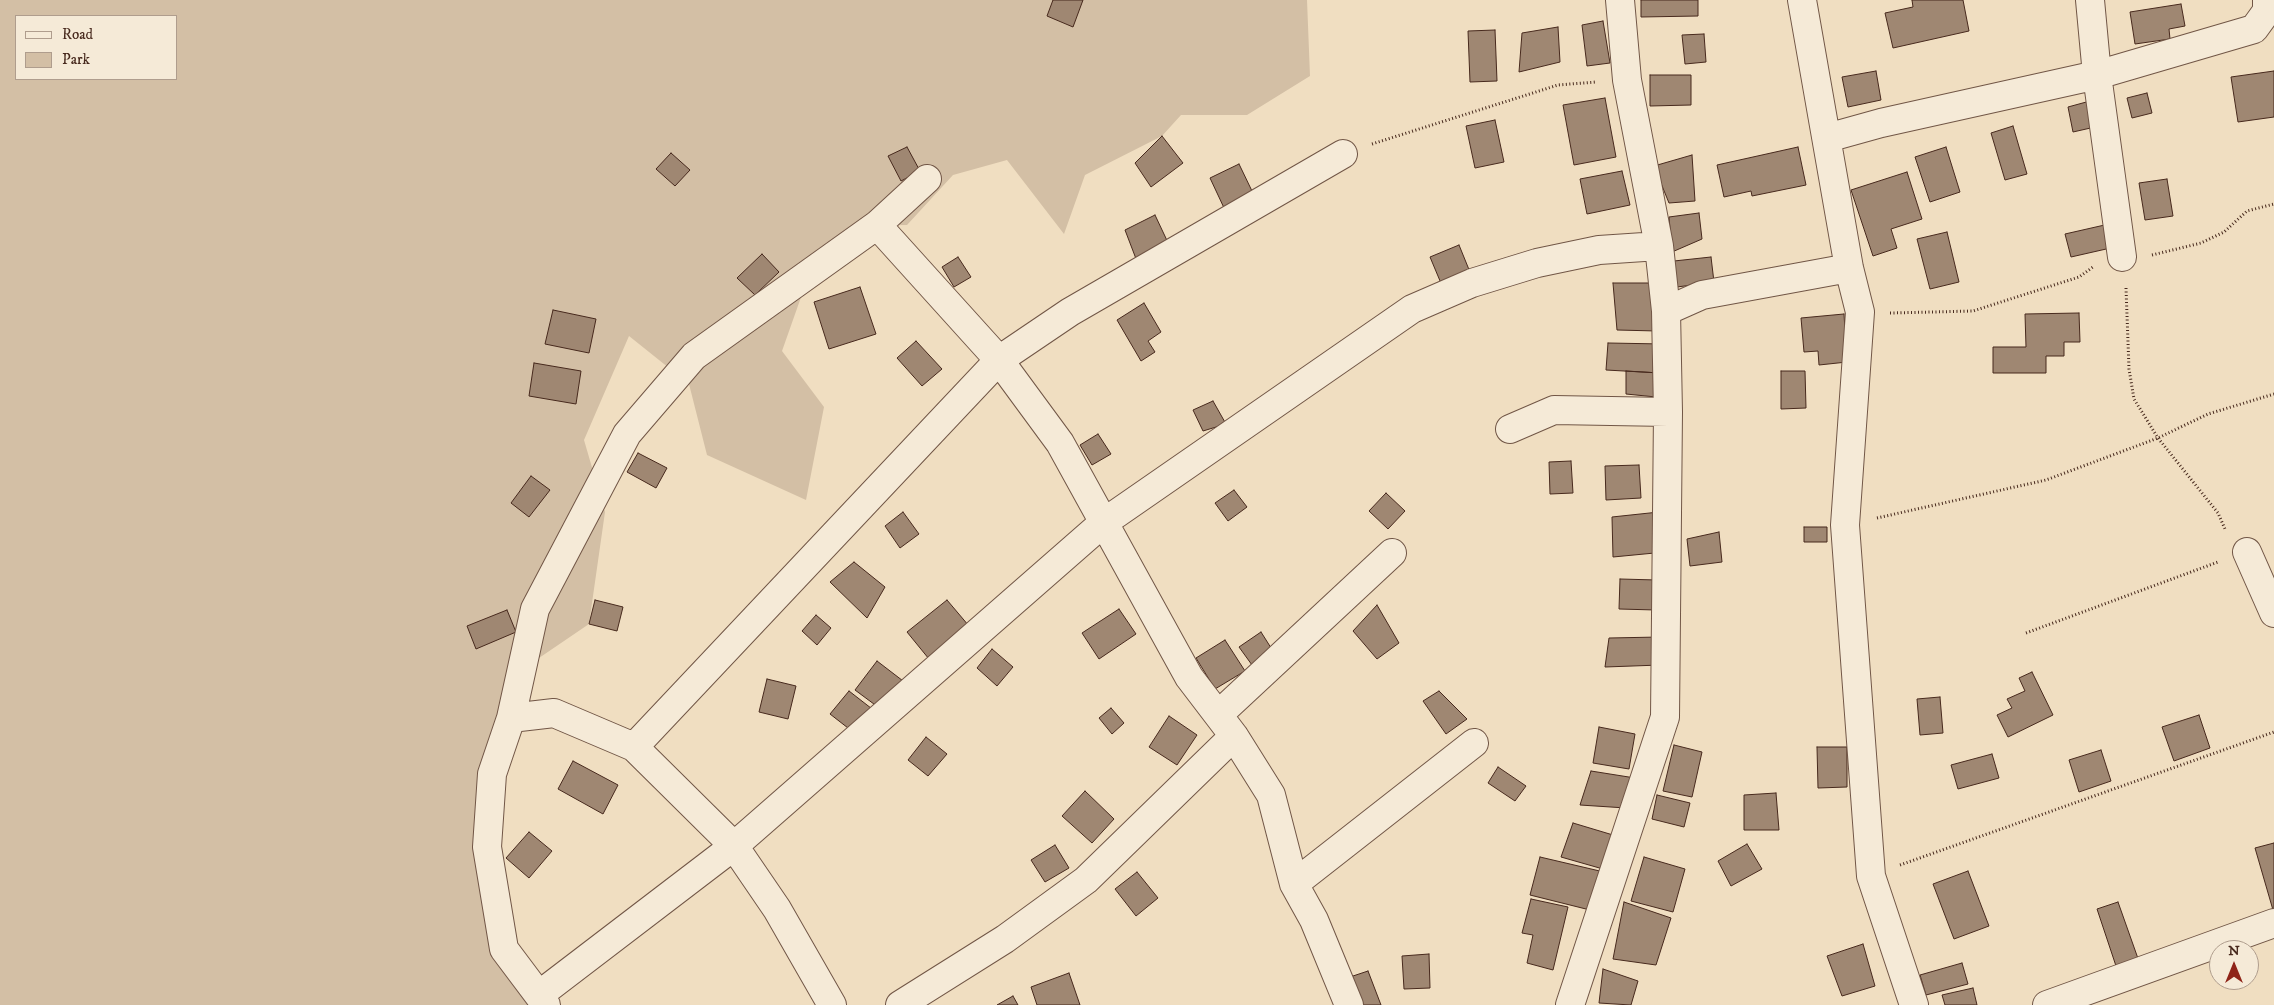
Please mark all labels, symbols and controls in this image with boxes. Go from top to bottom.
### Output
legend [15,15,178,80]
text: Road [62,25,93,44]
text: Park [62,50,90,69]
north arrow [2209,940,2259,990]
text: N [2228,942,2240,960]

